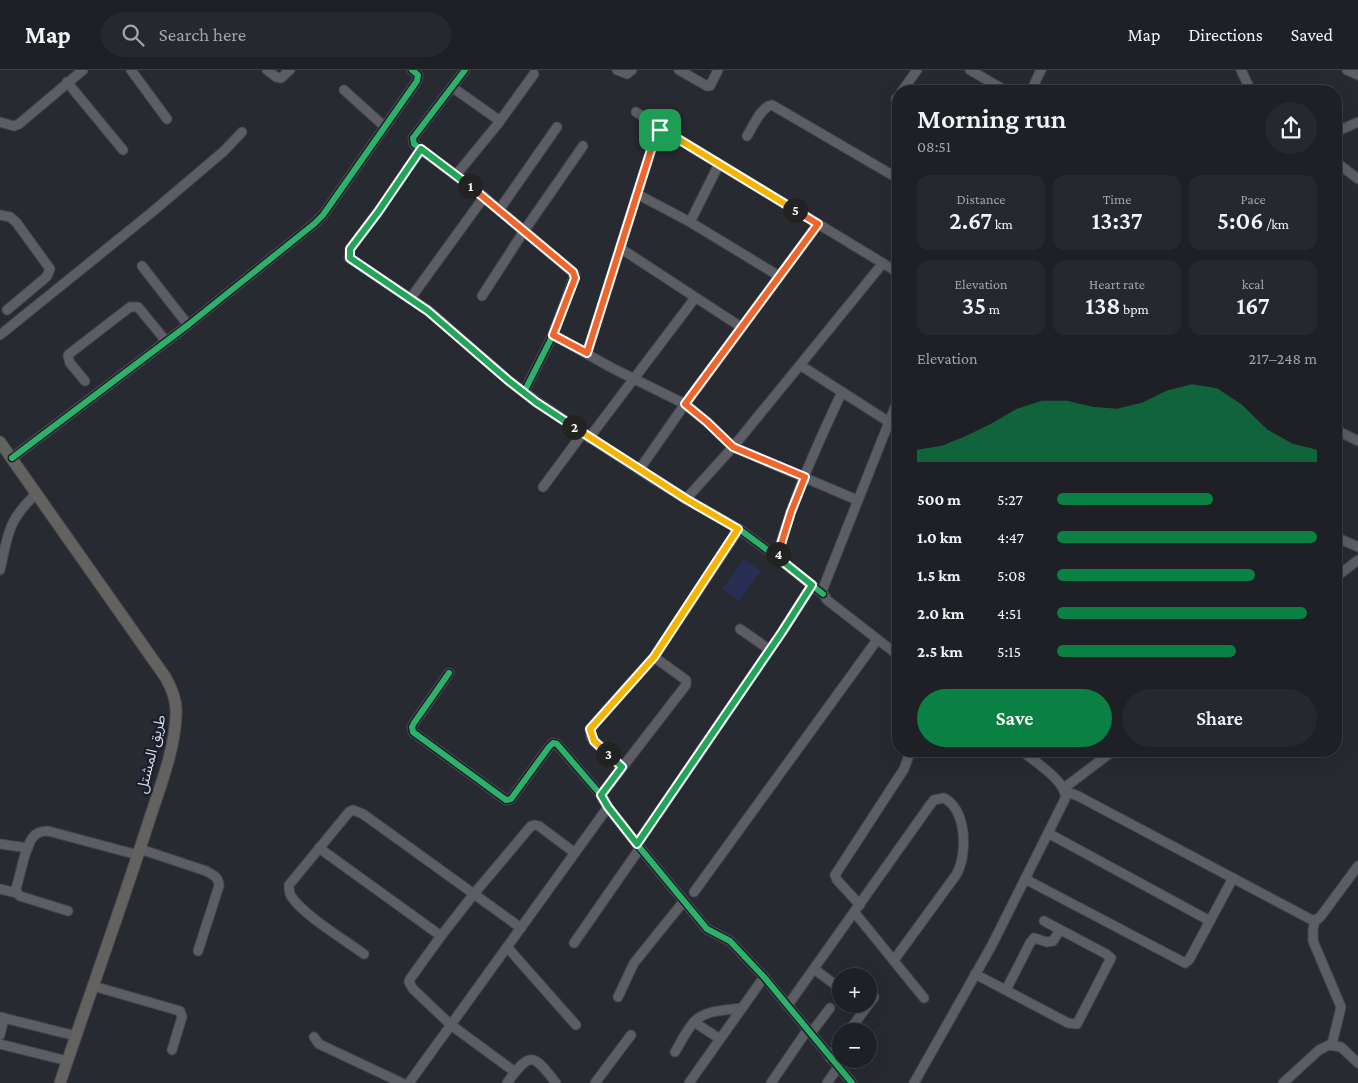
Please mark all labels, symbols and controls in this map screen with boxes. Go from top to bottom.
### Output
search box [101,12,451,57]
text: Map [25,21,71,48]
icon: search [119,21,147,49]
text: Search here [159,24,246,45]
text: Map [1128,25,1160,45]
text: Directions [1188,25,1263,45]
text: Saved [1291,25,1333,45]
button: share [1265,102,1317,154]
text: Morning run [917,103,1066,134]
pin [639,109,681,151]
icon: arrive [646,116,674,144]
text: 08:51 [917,138,951,155]
pin: 1 [458,174,482,198]
text: 1 [468,178,473,194]
text: Distance [957,191,1005,207]
text: Time [1103,191,1131,207]
text: Pace [1240,191,1266,207]
pin: 5 [782,198,808,222]
text: 5 [792,202,799,218]
text: 2.67 [949,207,992,234]
text: 13:37 [1091,207,1143,234]
text: 5:06 [1217,207,1264,234]
text: km [992,216,1013,232]
text: /km [1264,216,1289,232]
text: Elevation [954,276,1008,292]
text: Heart rate [1089,276,1145,292]
text: kcal [1242,276,1264,292]
text: 35 [962,292,986,319]
text: 138 [1085,292,1120,319]
text: 167 [1236,292,1270,319]
text: m [986,301,1000,317]
text: bpm [1120,301,1149,317]
text: Elevation [917,350,978,367]
text: 217–248 m [1249,350,1317,367]
pin: 2 [562,414,586,440]
text: 2 [571,419,578,435]
text: 500 m [917,491,961,508]
text: 5:27 [997,491,1023,508]
text: 1.0 km [917,529,962,546]
text: 4:47 [997,529,1024,546]
pin: 4 [766,542,790,566]
text: 4 [775,546,782,562]
text: 1.5 km [917,567,961,584]
text: 5:08 [997,567,1026,584]
text: 2.0 km [917,605,964,622]
text: 4:51 [997,605,1022,622]
text: 2.5 km [917,643,963,660]
text: 5:15 [997,643,1021,660]
button: Save [917,689,1112,747]
button: Share [1122,689,1317,747]
street label: طريق المشتل [134,713,170,795]
pin: 3 [596,742,620,766]
text: 3 [605,746,612,762]
map controls [832,968,877,1068]
button: + [832,968,877,1013]
button: − [832,1023,877,1068]

